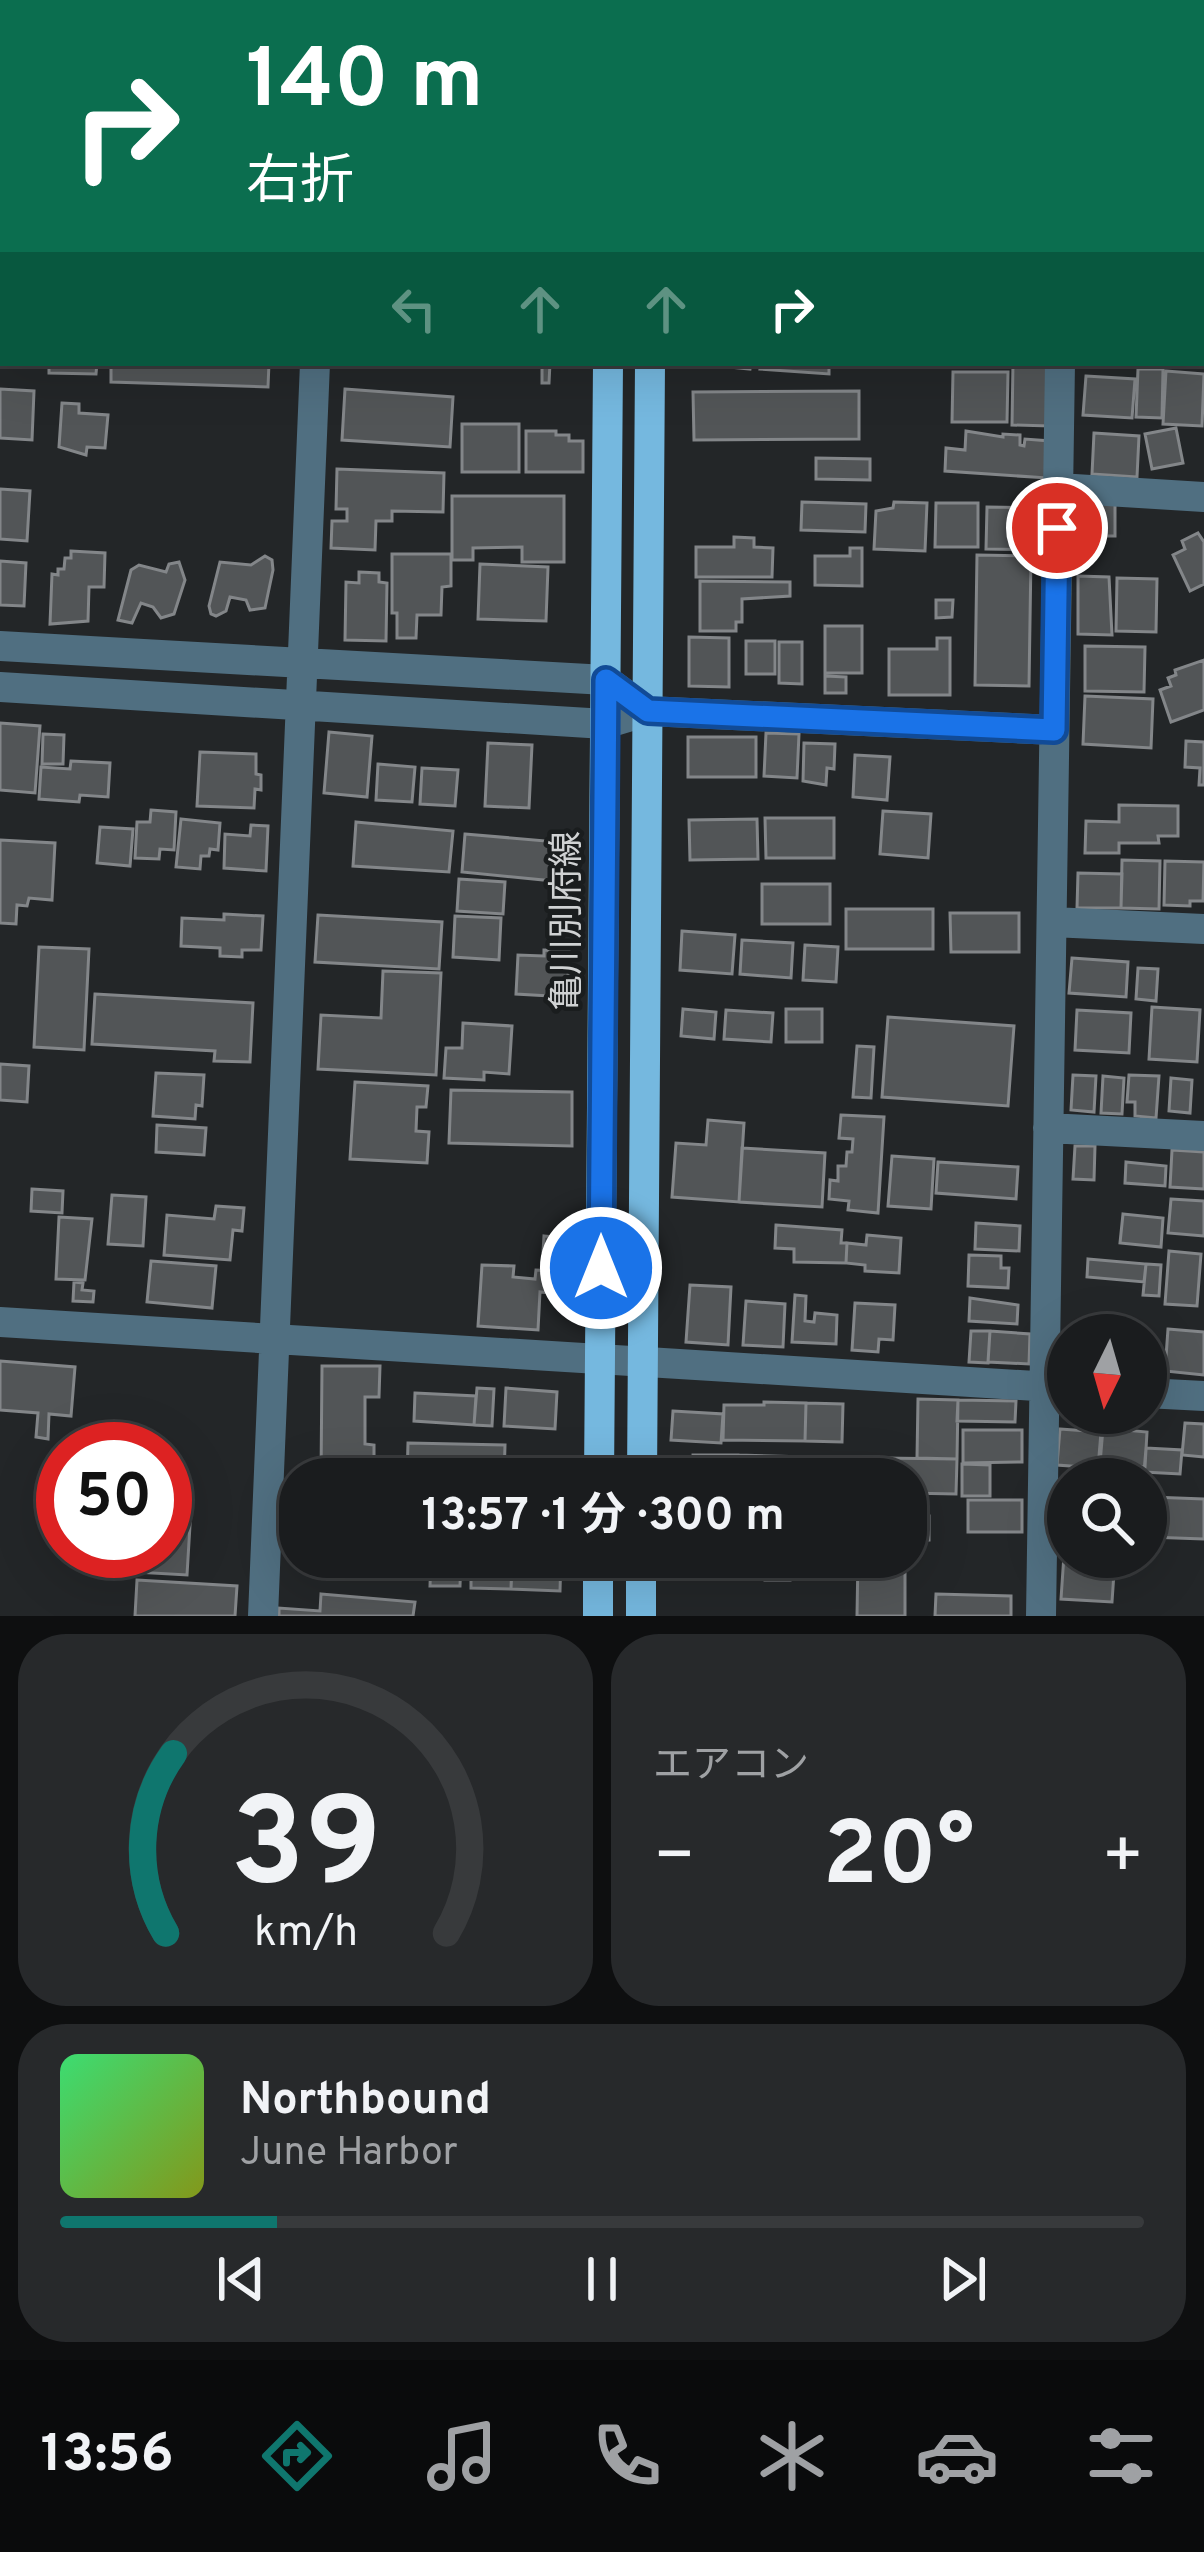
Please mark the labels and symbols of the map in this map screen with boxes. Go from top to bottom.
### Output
pin [1006,477,1108,579]
street label: 亀川別府線 [546,831,592,1011]
position arrow [538,1205,664,1331]
north arrow [1047,1314,1167,1434]
speed limit sign: 50 [36,1422,192,1578]

